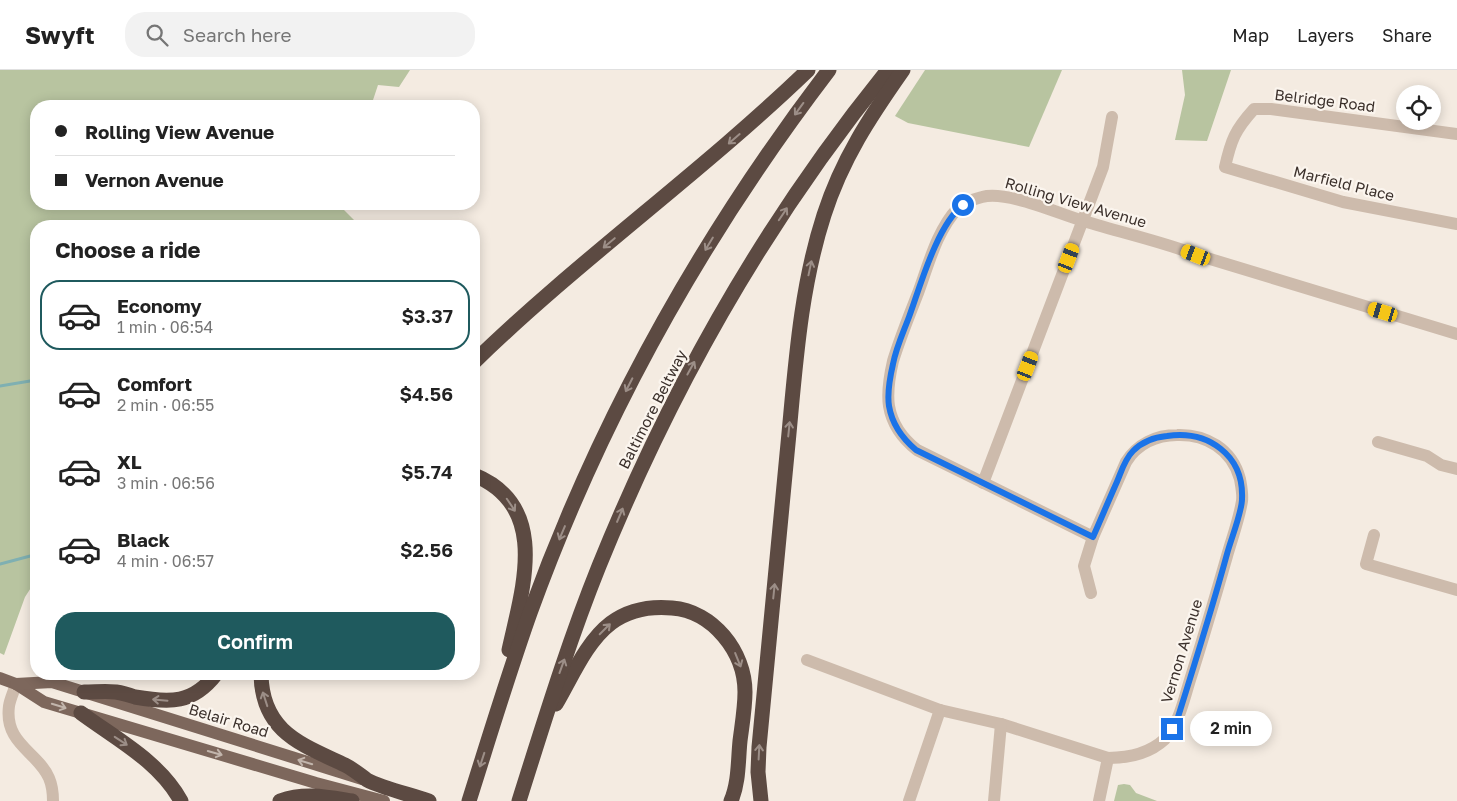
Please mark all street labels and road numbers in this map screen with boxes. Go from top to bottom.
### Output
street label: Belridge Road [1274,85,1376,115]
street label: Marfield Place [1292,162,1397,204]
street label: Rolling View Avenue [1003,173,1149,231]
street label: Baltimore Beltway [614,346,690,472]
street label: Vernon Avenue [1157,597,1205,705]
street label: Belair Road [187,699,271,741]

